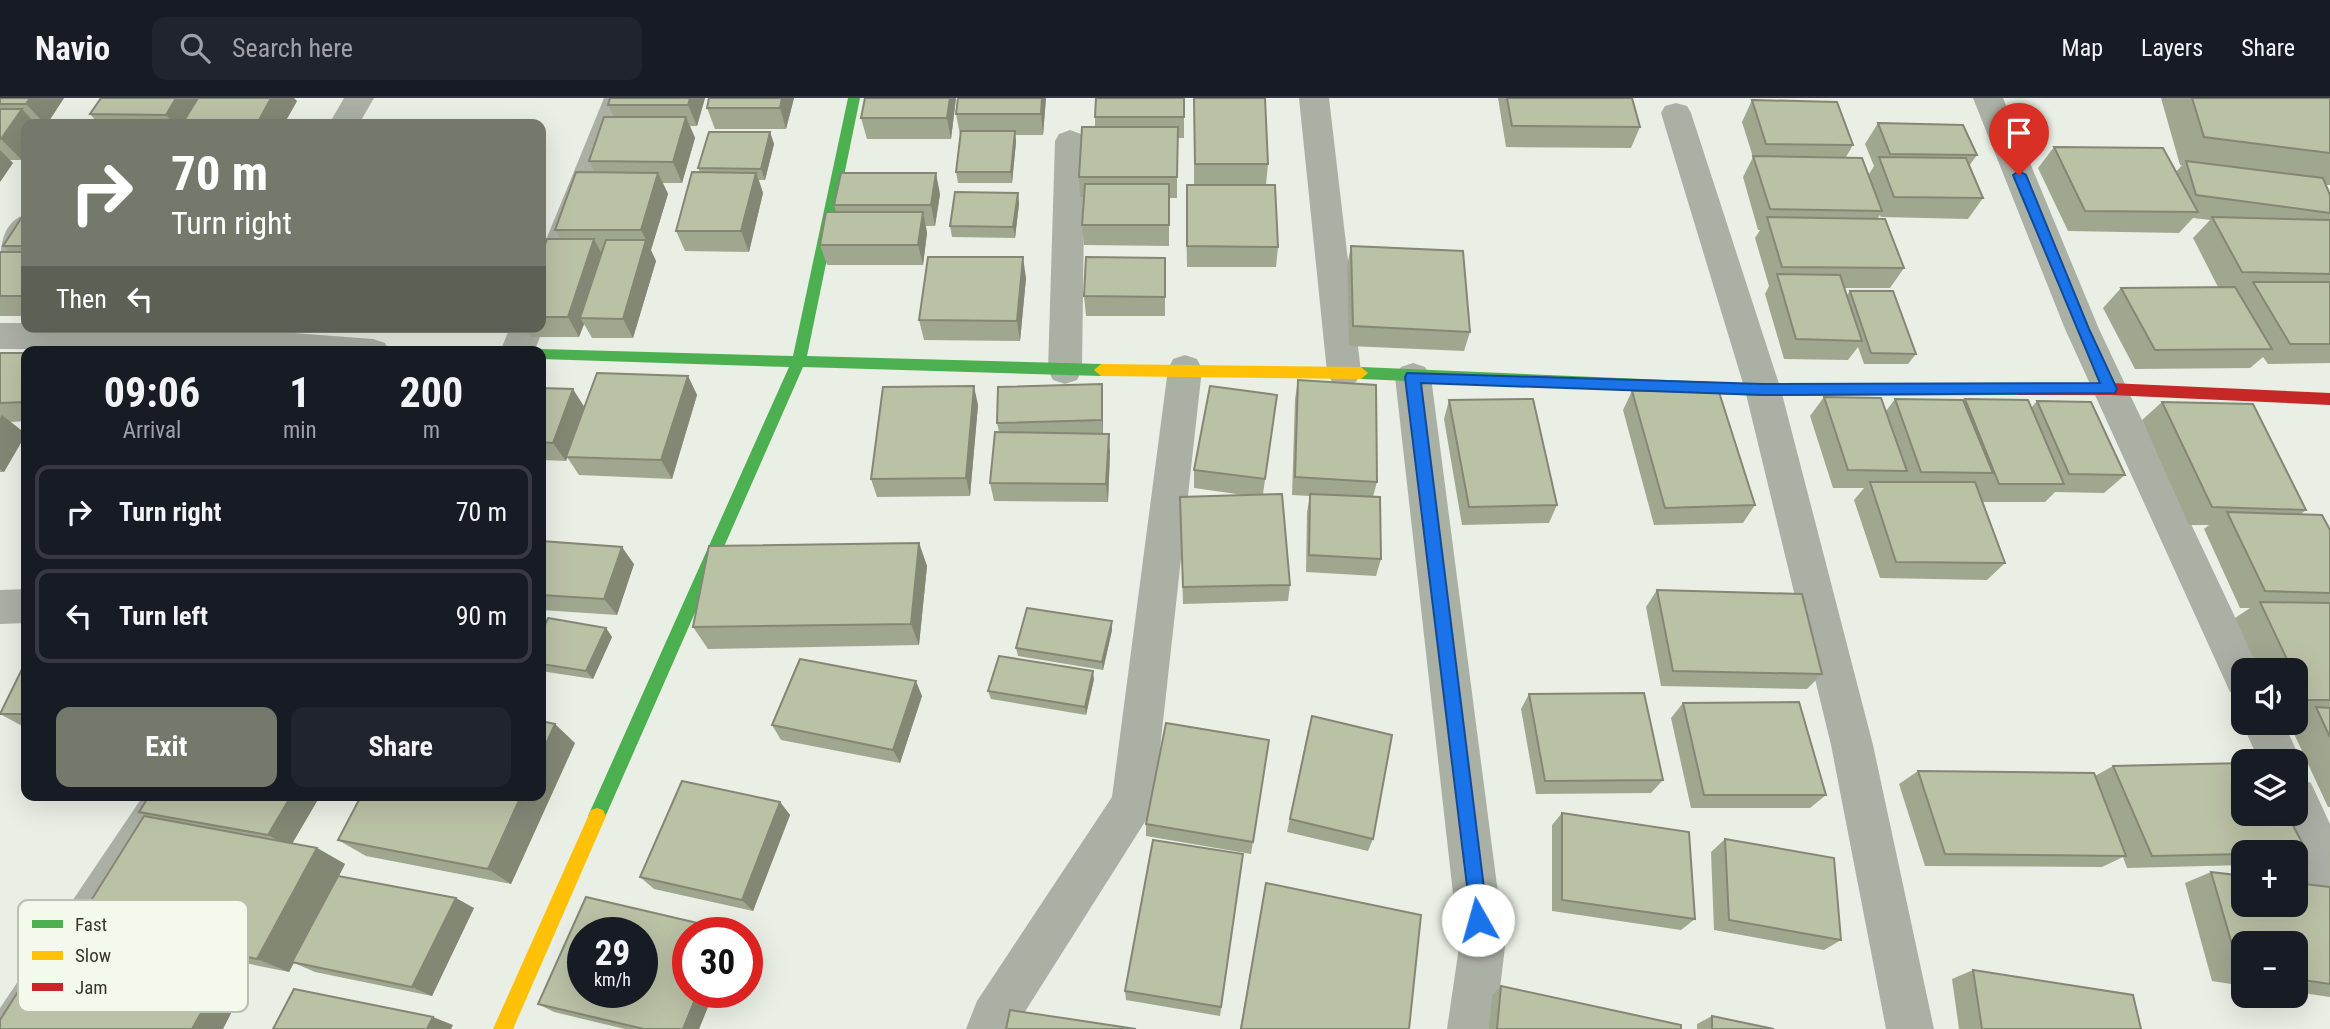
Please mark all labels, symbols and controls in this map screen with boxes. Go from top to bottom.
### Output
search box [152,17,642,80]
text: Navio [35,29,110,68]
icon: search [176,29,214,67]
text: Search here [232,33,353,63]
text: Map [2062,34,2103,62]
text: Layers [2141,34,2203,62]
text: Share [2241,34,2295,62]
pin [1989,103,2049,175]
icon: arrive [2000,114,2038,152]
text: 70 m [171,145,268,202]
icon: right [56,147,147,238]
text: Turn right [171,204,292,242]
icon: left [121,280,159,318]
text: Then [56,284,107,314]
text: 09:06 [104,368,200,417]
text: 1 [289,368,310,417]
text: 200 [399,368,463,417]
text: Arrival [123,417,181,444]
text: min [283,417,317,444]
text: m [423,417,440,444]
icon: right [60,493,98,531]
text: Turn right [119,497,221,527]
text: 70 m [456,497,507,527]
icon: left [60,597,98,635]
text: Turn left [119,601,208,631]
text: 90 m [456,601,507,631]
map controls [2231,658,2308,1008]
button: sound [2231,658,2308,735]
button: Exit [56,707,277,787]
button: Share [291,707,511,787]
button: layers [2231,749,2308,826]
button: + [2231,840,2308,917]
position arrow [1441,883,1515,957]
legend [18,900,248,1012]
text: Fast [75,913,107,936]
speed limit sign: 30 [672,917,763,1008]
button: − [2231,931,2308,1008]
text: 29 [595,933,630,974]
text: Slow [75,944,111,967]
text: km/h [594,969,631,990]
text: Jam [75,976,108,999]

